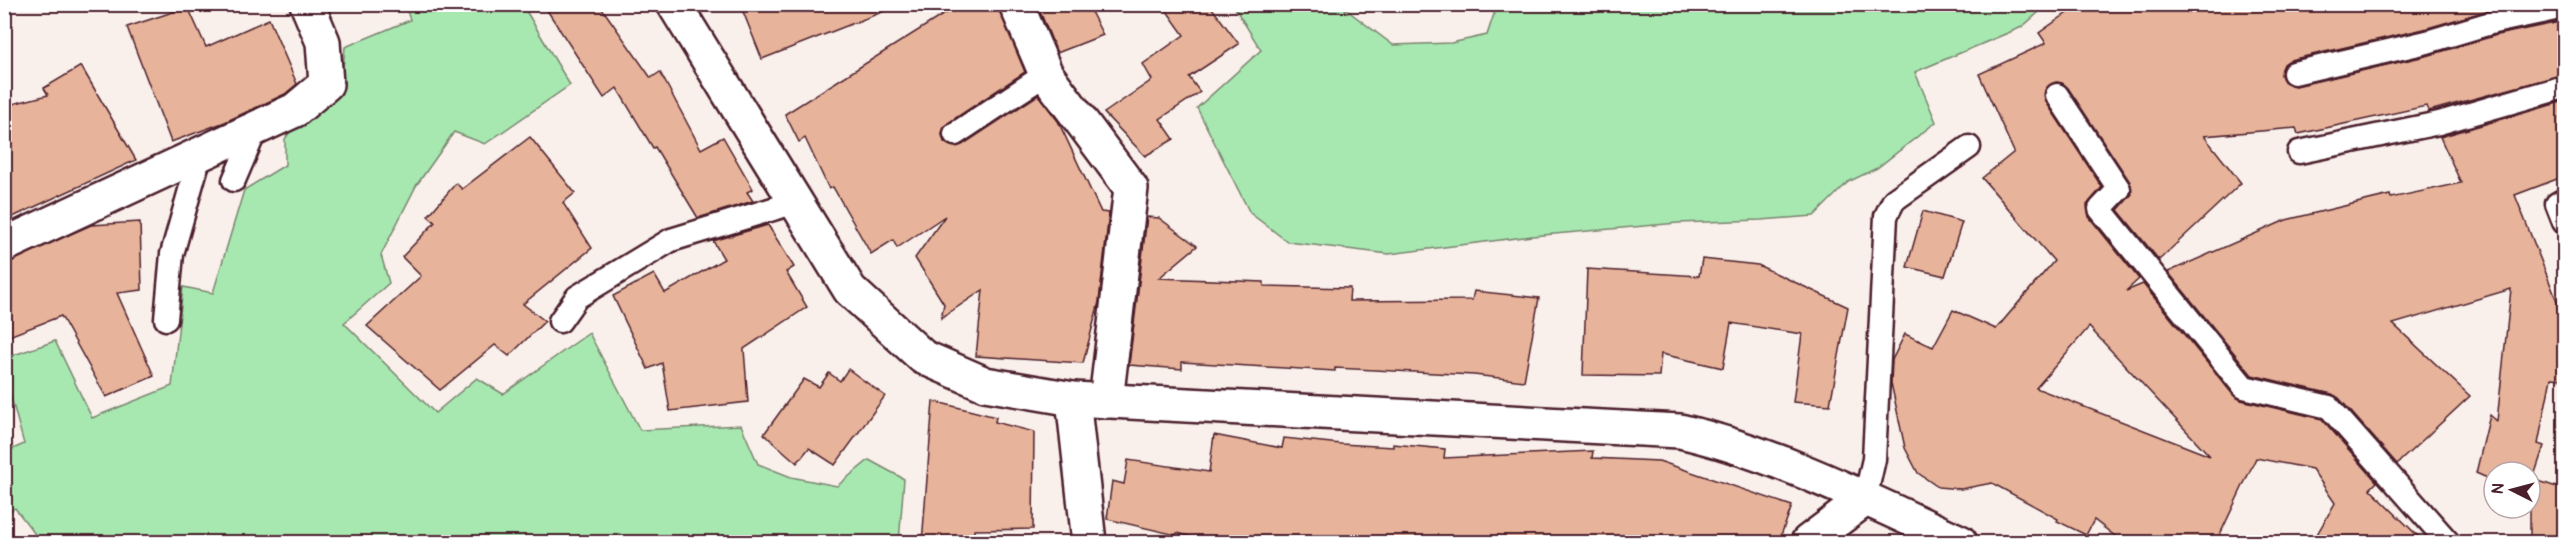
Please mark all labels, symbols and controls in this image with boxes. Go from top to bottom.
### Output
north arrow [2482,460,2542,520]
text: N [2488,482,2509,495]

